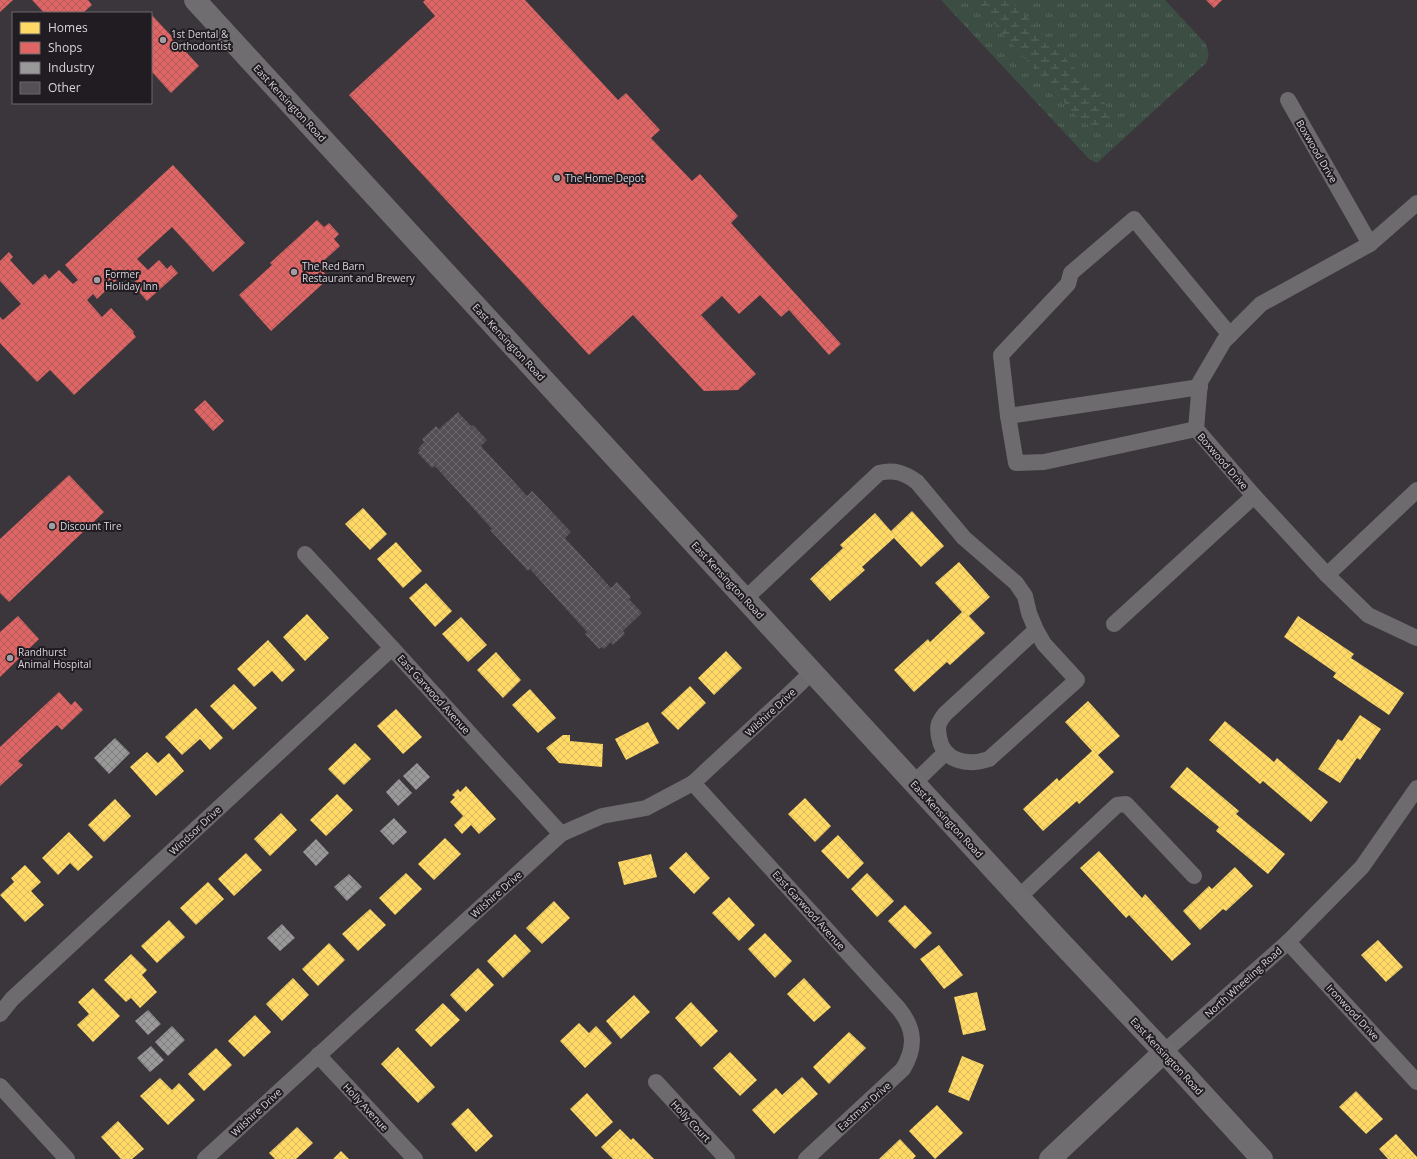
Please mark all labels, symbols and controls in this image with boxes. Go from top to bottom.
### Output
legend [12,12,152,104]
text: Homes [48,19,88,36]
place label: 1st Dental & Orthodontist [171,27,232,53]
marker: 1st Dental & Orthodontist [158,35,168,45]
text: Shops [48,39,83,56]
text: Industry [48,59,95,76]
street label: East Kensington Road [250,61,330,145]
text: Other [48,79,81,96]
street label: Boxwood Drive [1293,117,1341,185]
place label: The Home Depot [565,171,645,185]
marker: The Home Depot [552,173,562,183]
place label: The Red Barn Restaurant and Brewery [302,259,416,285]
place label: Former Holiday Inn [105,267,158,293]
marker: The Red Barn Restaurant and Brewery [289,267,299,277]
marker: Former Holiday Inn [92,275,102,285]
street label: East Kensington Road [469,300,549,384]
street label: Boxwood Drive [1195,430,1252,493]
place label: Discount Tire [60,519,122,533]
marker: Discount Tire [47,521,57,531]
street label: East Kensington Road [688,538,768,622]
place label: Randhurst Animal Hospital [18,645,91,671]
street label: East Garwood Avenue [395,651,474,737]
marker: Randhurst Animal Hospital [5,653,15,663]
street label: Wilshire Drive [742,685,799,739]
street label: East Kensington Road [907,777,987,861]
street label: Windsor Drive [166,802,224,858]
street label: Wilshire Drive [467,867,525,921]
street label: East Garwood Avenue [770,867,849,953]
street label: North Wheeling Road [1201,943,1285,1021]
street label: Ironwood Drive [1323,981,1383,1043]
street label: East Kensington Road [1127,1014,1207,1098]
street label: Eastman Drive [834,1078,894,1134]
street label: Holly Avenue [340,1080,392,1134]
street label: Wilshire Drive [228,1085,285,1139]
street label: Holly Court [668,1097,714,1145]

